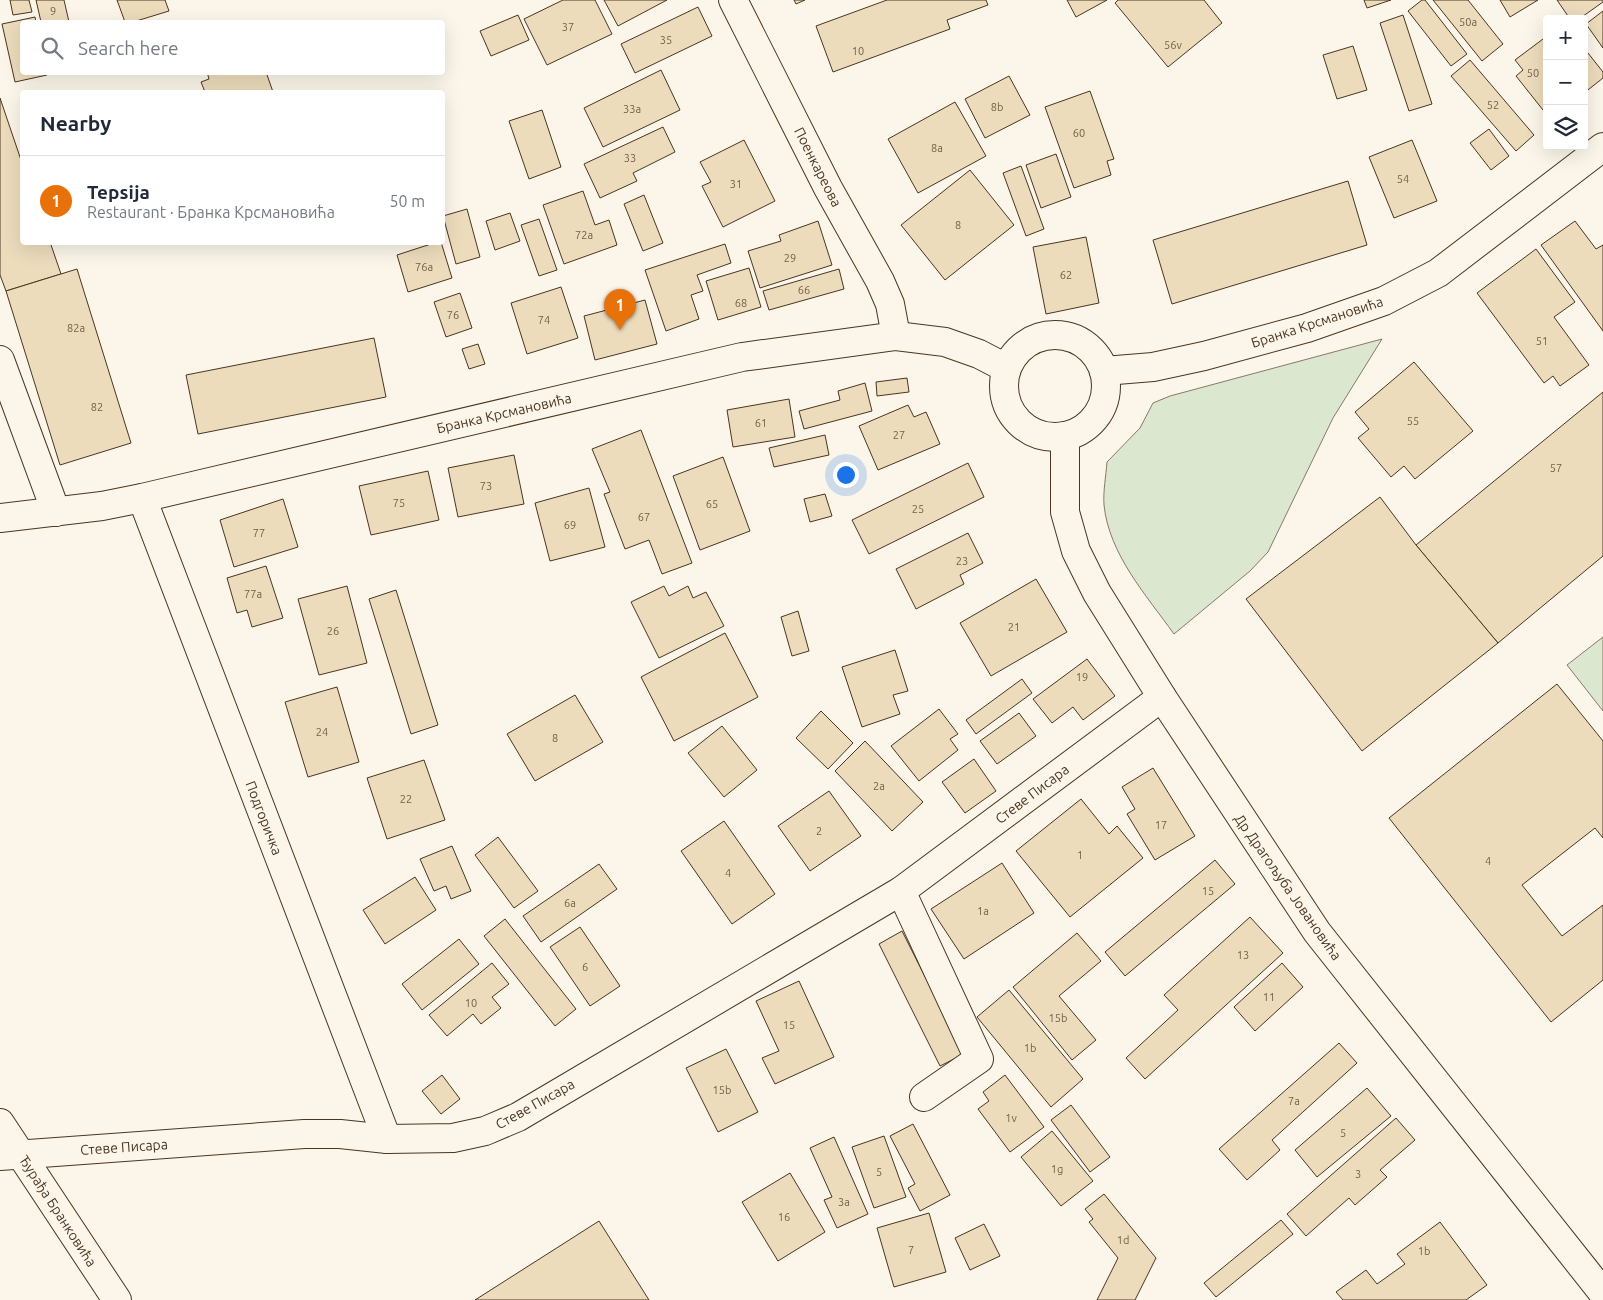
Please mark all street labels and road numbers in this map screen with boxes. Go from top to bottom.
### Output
street label: Поенкареова [791,125,845,209]
street label: Бранка Крсмановића [1249,293,1385,351]
street label: Бранка Крсмановића [435,390,573,436]
street label: Стеве Писара [992,761,1072,827]
street label: Подгоричка [243,779,285,857]
street label: Др Драгољуба Јовановића [1231,811,1345,963]
street label: Стеве Писара [493,1076,577,1132]
street label: Стеве Писара [80,1136,168,1158]
street label: Ђурађа Бранковића [16,1152,100,1270]

